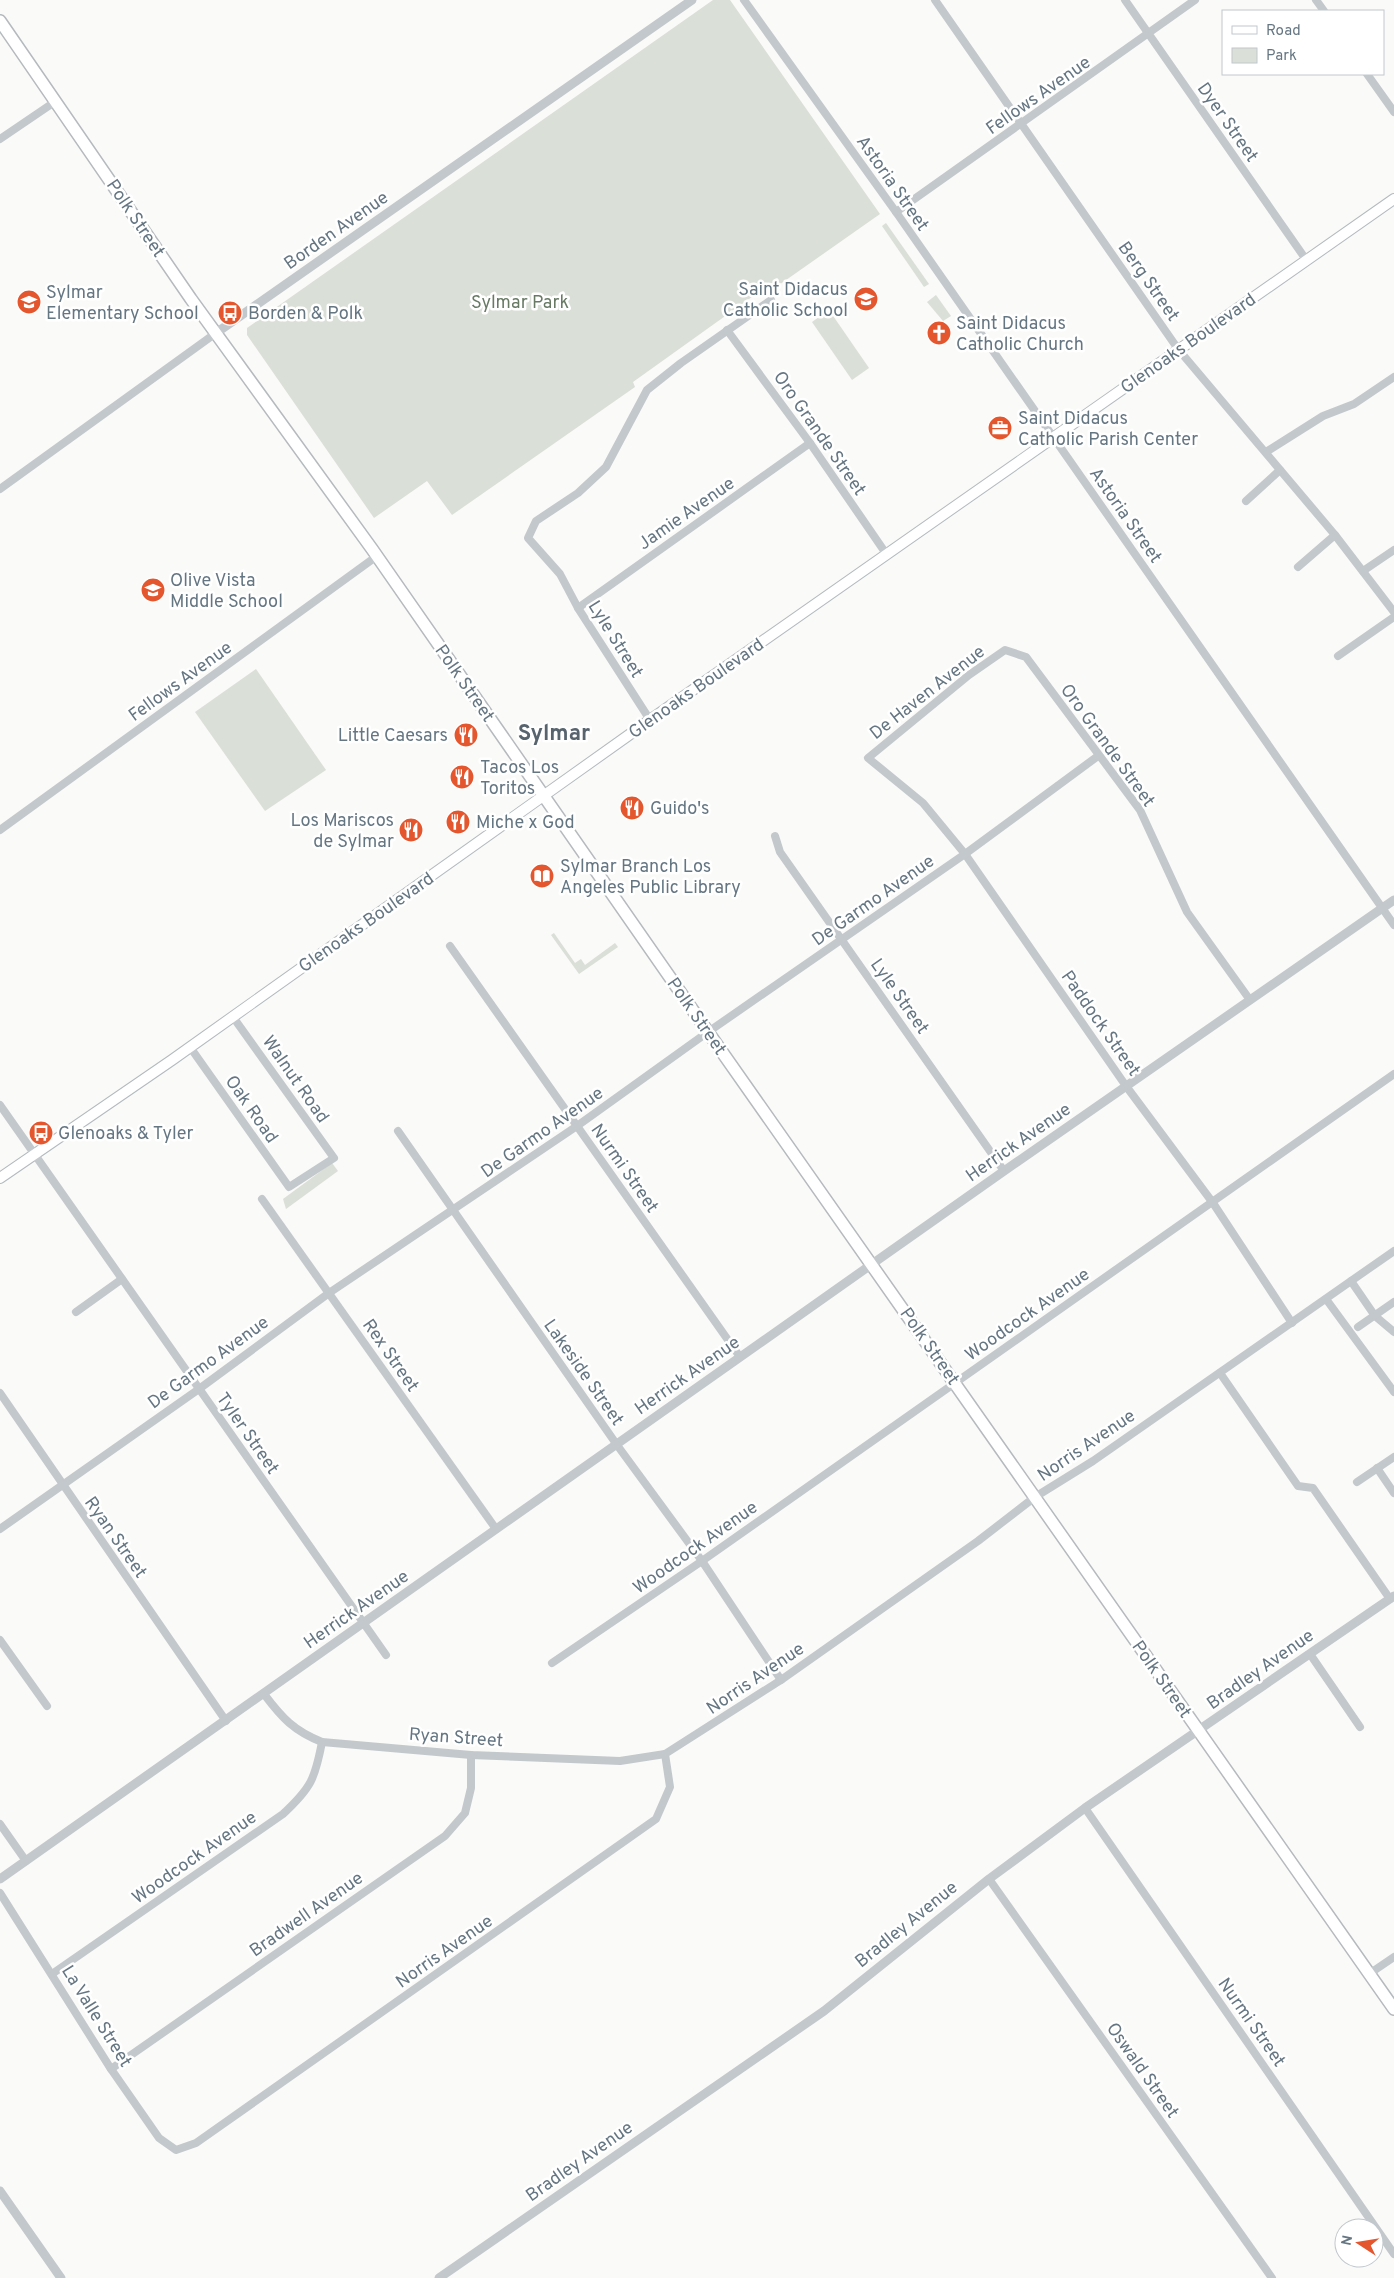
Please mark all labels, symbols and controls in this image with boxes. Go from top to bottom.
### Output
legend [1222,10,1384,75]
text: Road [1266,22,1301,41]
text: Park [1266,47,1297,66]
street label: Fellows Avenue [982,52,1096,141]
street label: Dyer Street [1191,79,1263,167]
street label: Astoria Street [850,132,933,236]
street label: Polk Street [100,175,169,262]
street label: Borden Avenue [280,187,394,276]
street label: Berg Street [1112,237,1184,326]
place label: Saint Didacus Catholic School [723,279,848,323]
place label: Sylmar Elementary School [46,282,199,326]
school or university icon: Saint Didacus Catholic School [853,286,879,312]
school or university icon: Sylmar Elementary School [16,289,42,315]
street label: Glenoaks Boulevard [1117,289,1261,400]
park label: Sylmar Park [471,292,569,315]
bus stop icon: Borden & Polk [217,300,243,326]
place label: Borden & Polk [248,303,363,326]
place label: Saint Didacus Catholic Church [956,313,1084,357]
church icon: Saint Didacus Catholic Church [926,320,952,346]
street label: Oro Grande Street [767,367,870,501]
place label: Saint Didacus Catholic Parish Center [1018,408,1198,452]
office icon: Saint Didacus Catholic Parish Center [987,415,1013,441]
street label: Astoria Street [1083,464,1166,568]
street label: Jamie Avenue [634,472,740,556]
place label: Olive Vista Middle School [170,570,283,614]
school or university icon: Olive Vista Middle School [140,577,166,603]
street label: Lyle Street [582,597,648,683]
street label: Glenoaks Boulevard [625,634,769,745]
street label: Fellows Avenue [125,637,237,728]
street label: Polk Street [429,641,499,727]
street label: De Haven Avenue [866,641,990,745]
street label: Oro Grande Street [1054,680,1159,812]
district label: Sylmar [518,721,590,748]
restaurant icon: Little Caesars [453,722,479,748]
place label: Little Caesars [338,725,448,748]
place label: Tacos Los Toritos [480,757,559,801]
restaurant icon: Tacos Los Toritos [449,764,475,790]
restaurant icon: Guido's [619,795,645,821]
place label: Guido's [650,798,710,821]
restaurant icon: Miche x God [445,809,471,835]
place label: Los Mariscos de Sylmar [291,810,394,854]
place label: Miche x God [476,812,575,835]
restaurant icon: Los Mariscos de Sylmar [398,817,424,843]
street label: De Garmo Avenue [808,850,940,952]
place label: Sylmar Branch Los Angeles Public Library [560,856,741,900]
library icon: Sylmar Branch Los Angeles Public Library [529,863,555,889]
street label: Glenoaks Boulevard [295,868,439,979]
street label: Lyle Street [864,955,933,1039]
street label: Paddock Street [1055,967,1145,1081]
street label: Polk Street [661,974,731,1060]
street label: Walnut Road [256,1032,333,1128]
street label: Oak Road [219,1071,282,1148]
street label: De Garmo Avenue [477,1082,609,1184]
street label: Herrick Avenue [962,1098,1076,1188]
bus stop icon: Glenoaks & Tyler [28,1120,54,1146]
street label: Nurmi Street [585,1120,663,1218]
place label: Glenoaks & Tyler [58,1123,194,1146]
street label: Woodcock Avenue [961,1264,1095,1367]
street label: Polk Street [894,1304,964,1390]
street label: De Garmo Avenue [144,1312,274,1415]
street label: Rex Street [356,1315,423,1397]
street label: Lakeside Street [538,1315,628,1431]
street label: Herrick Avenue [631,1331,745,1421]
street label: Tyler Street [210,1388,283,1479]
street label: Norris Avenue [1033,1405,1140,1487]
street label: Ryan Street [78,1493,151,1583]
street label: Woodcock Avenue [629,1497,763,1600]
street label: Herrick Avenue [300,1565,414,1655]
street label: Bradley Avenue [1203,1625,1319,1716]
street label: Polk Street [1126,1637,1196,1723]
street label: Norris Avenue [702,1638,809,1720]
street label: Ryan Street [408,1724,504,1753]
street label: Woodcock Avenue [128,1807,262,1910]
street label: Bradwell Avenue [245,1867,368,1963]
street label: Bradley Avenue [851,1877,963,1974]
street label: Norris Avenue [392,1910,498,1994]
street label: La Valle Street [55,1962,136,2072]
street label: Nurmi Street [1212,1974,1290,2072]
street label: Oswald Street [1100,2019,1183,2123]
street label: Bradley Avenue [522,2117,638,2208]
north arrow [1334,2218,1384,2268]
text: N [1338,2234,1357,2247]

